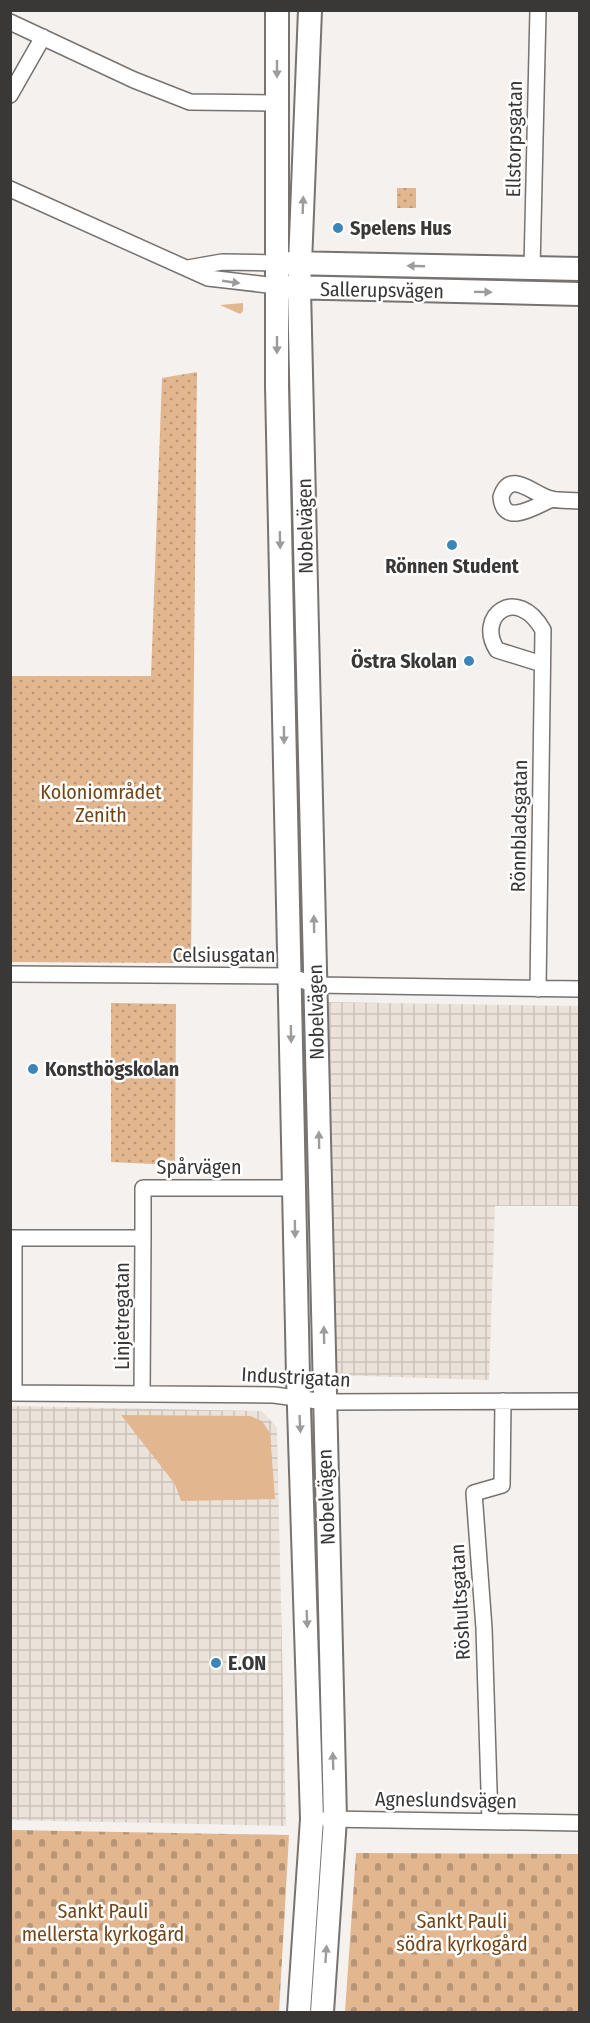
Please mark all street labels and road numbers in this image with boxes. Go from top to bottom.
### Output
street label: Ellstorpsgatan [501,80,527,198]
street label: Sallerupsvägen [320,277,444,303]
street label: Nobelvägen [292,478,318,574]
street label: Rönnbladsgatan [506,759,532,893]
street label: Celsiusgatan [172,943,276,967]
street label: Nobelvägen [303,964,329,1060]
street label: Spårvägen [157,1155,241,1179]
street label: Linjetregatan [110,1262,134,1370]
street label: Industrigatan [241,1362,351,1392]
street label: Nobelvägen [312,1449,340,1545]
street label: Röshultsgatan [445,1543,475,1661]
street label: Agneslundsvägen [375,1787,517,1813]

